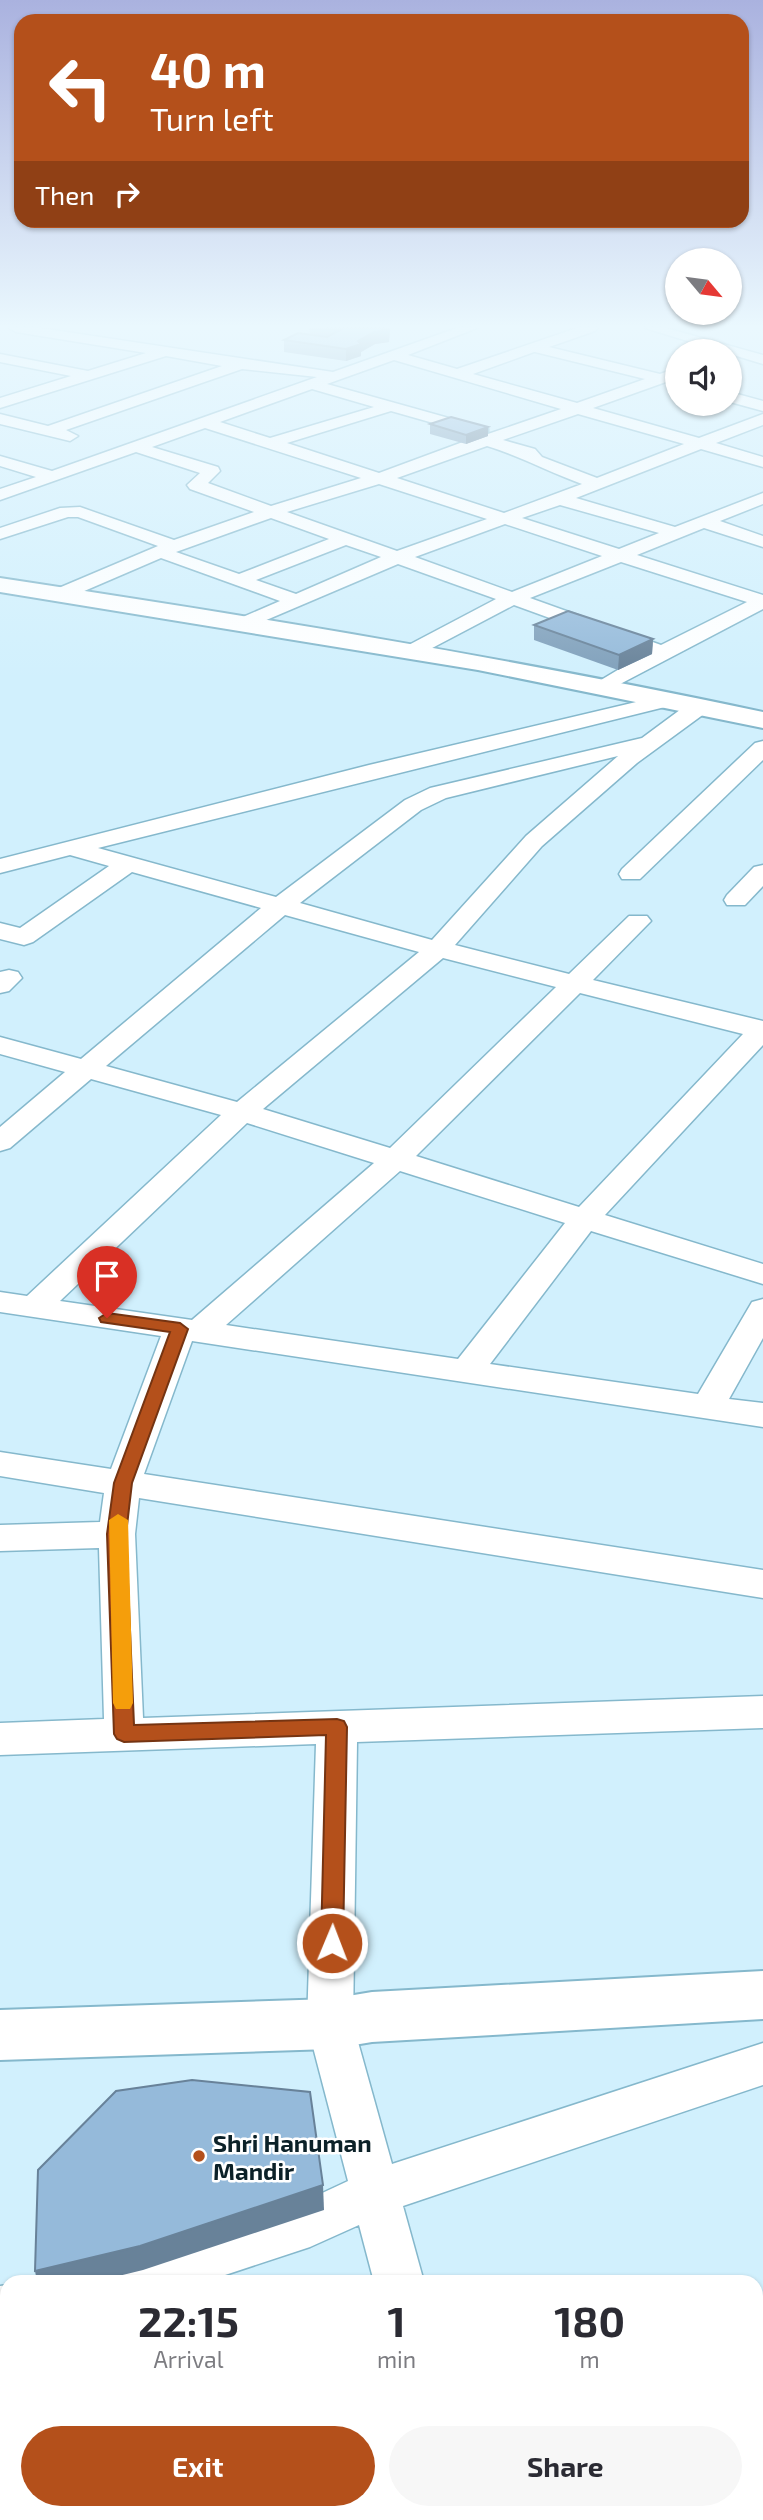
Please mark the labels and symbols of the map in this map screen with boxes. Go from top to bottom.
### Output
north arrow [665,248,742,326]
pin [77,1246,137,1318]
position arrow [295,1906,369,1980]
place label: Shri Hanuman Mandir [213,2128,372,2185]
marker: Shri Hanuman Mandir [191,2148,207,2164]

